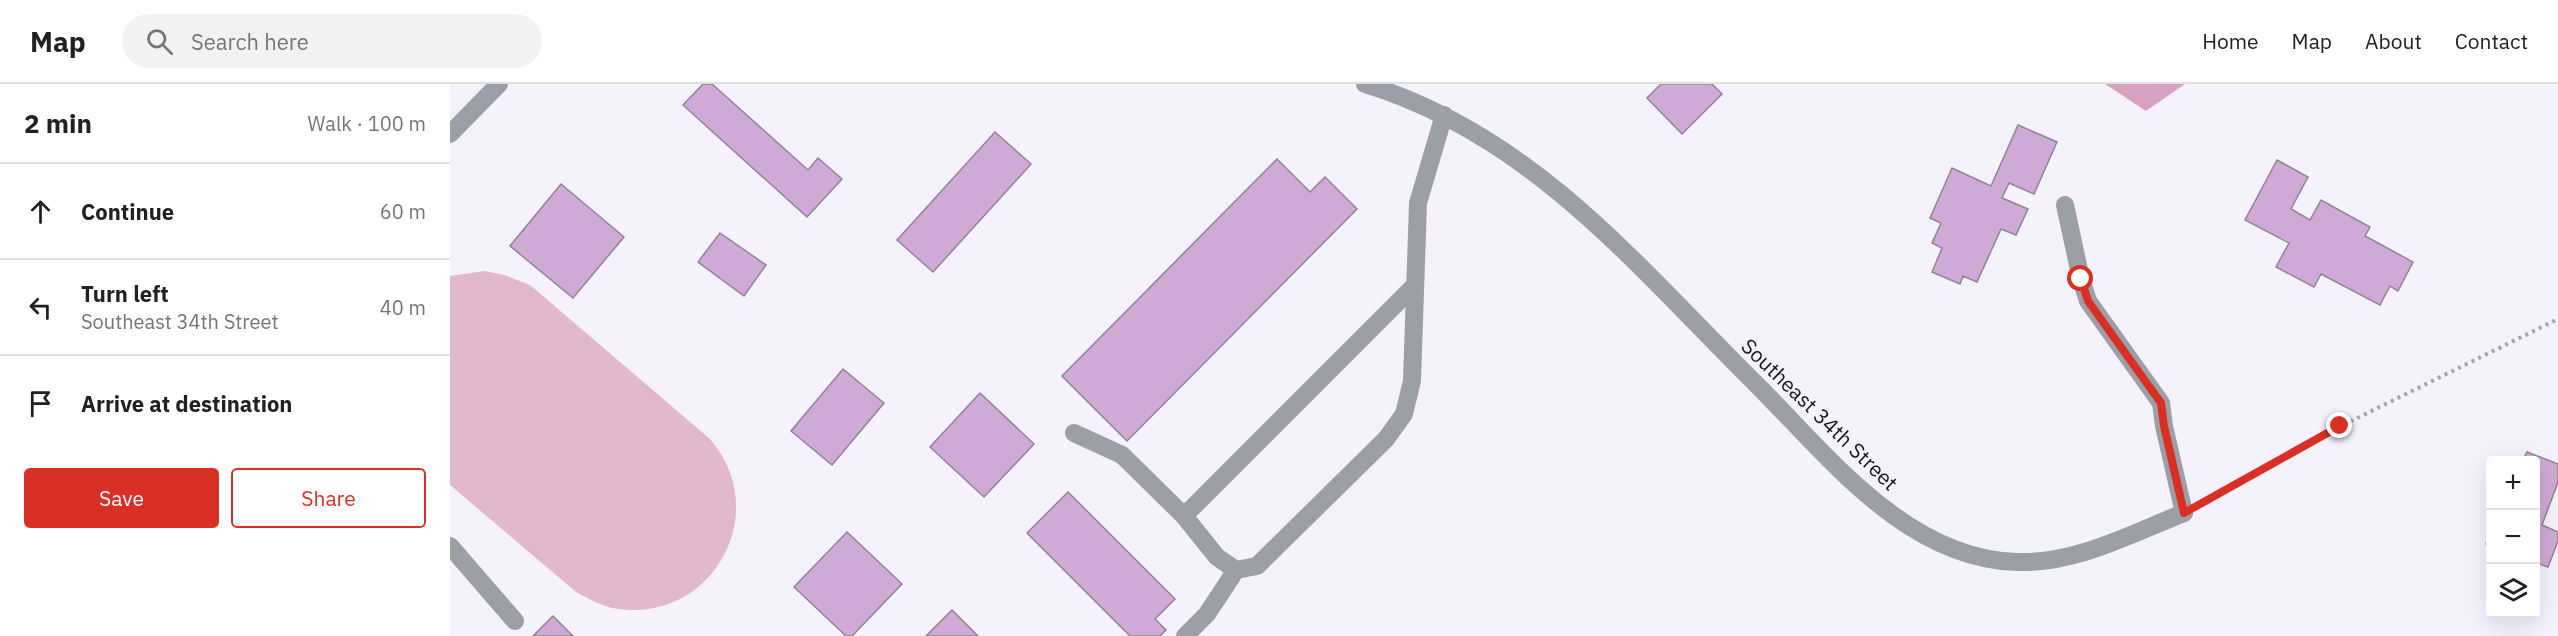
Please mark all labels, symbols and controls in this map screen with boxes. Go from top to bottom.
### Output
search box [122,14,542,68]
text: Map [30,23,86,60]
icon: search [143,25,176,58]
text: Search here [191,27,309,56]
text: Home [2202,27,2259,55]
text: Map [2292,27,2332,55]
text: About [2365,27,2422,55]
text: Contact [2455,27,2528,55]
text: 2 min [24,106,92,140]
text: Walk · 100 m [308,110,426,137]
icon: ahead [24,195,57,228]
text: Continue [81,197,174,226]
text: 60 m [380,198,426,225]
route start [2067,265,2093,291]
text: Turn left [81,279,169,308]
icon: left [24,291,57,324]
text: 40 m [380,294,426,321]
text: Southeast 34th Street [81,308,279,335]
street label: Southeast 34th Street [1736,332,1904,496]
icon: arrive [24,387,57,420]
text: Arrive at destination [81,389,292,418]
route end [2326,412,2352,438]
map controls [2486,456,2540,618]
button: + [2486,456,2540,510]
button: Save [24,468,219,528]
button: Share [231,468,426,528]
button: − [2486,510,2540,564]
button: layers [2486,564,2540,618]

